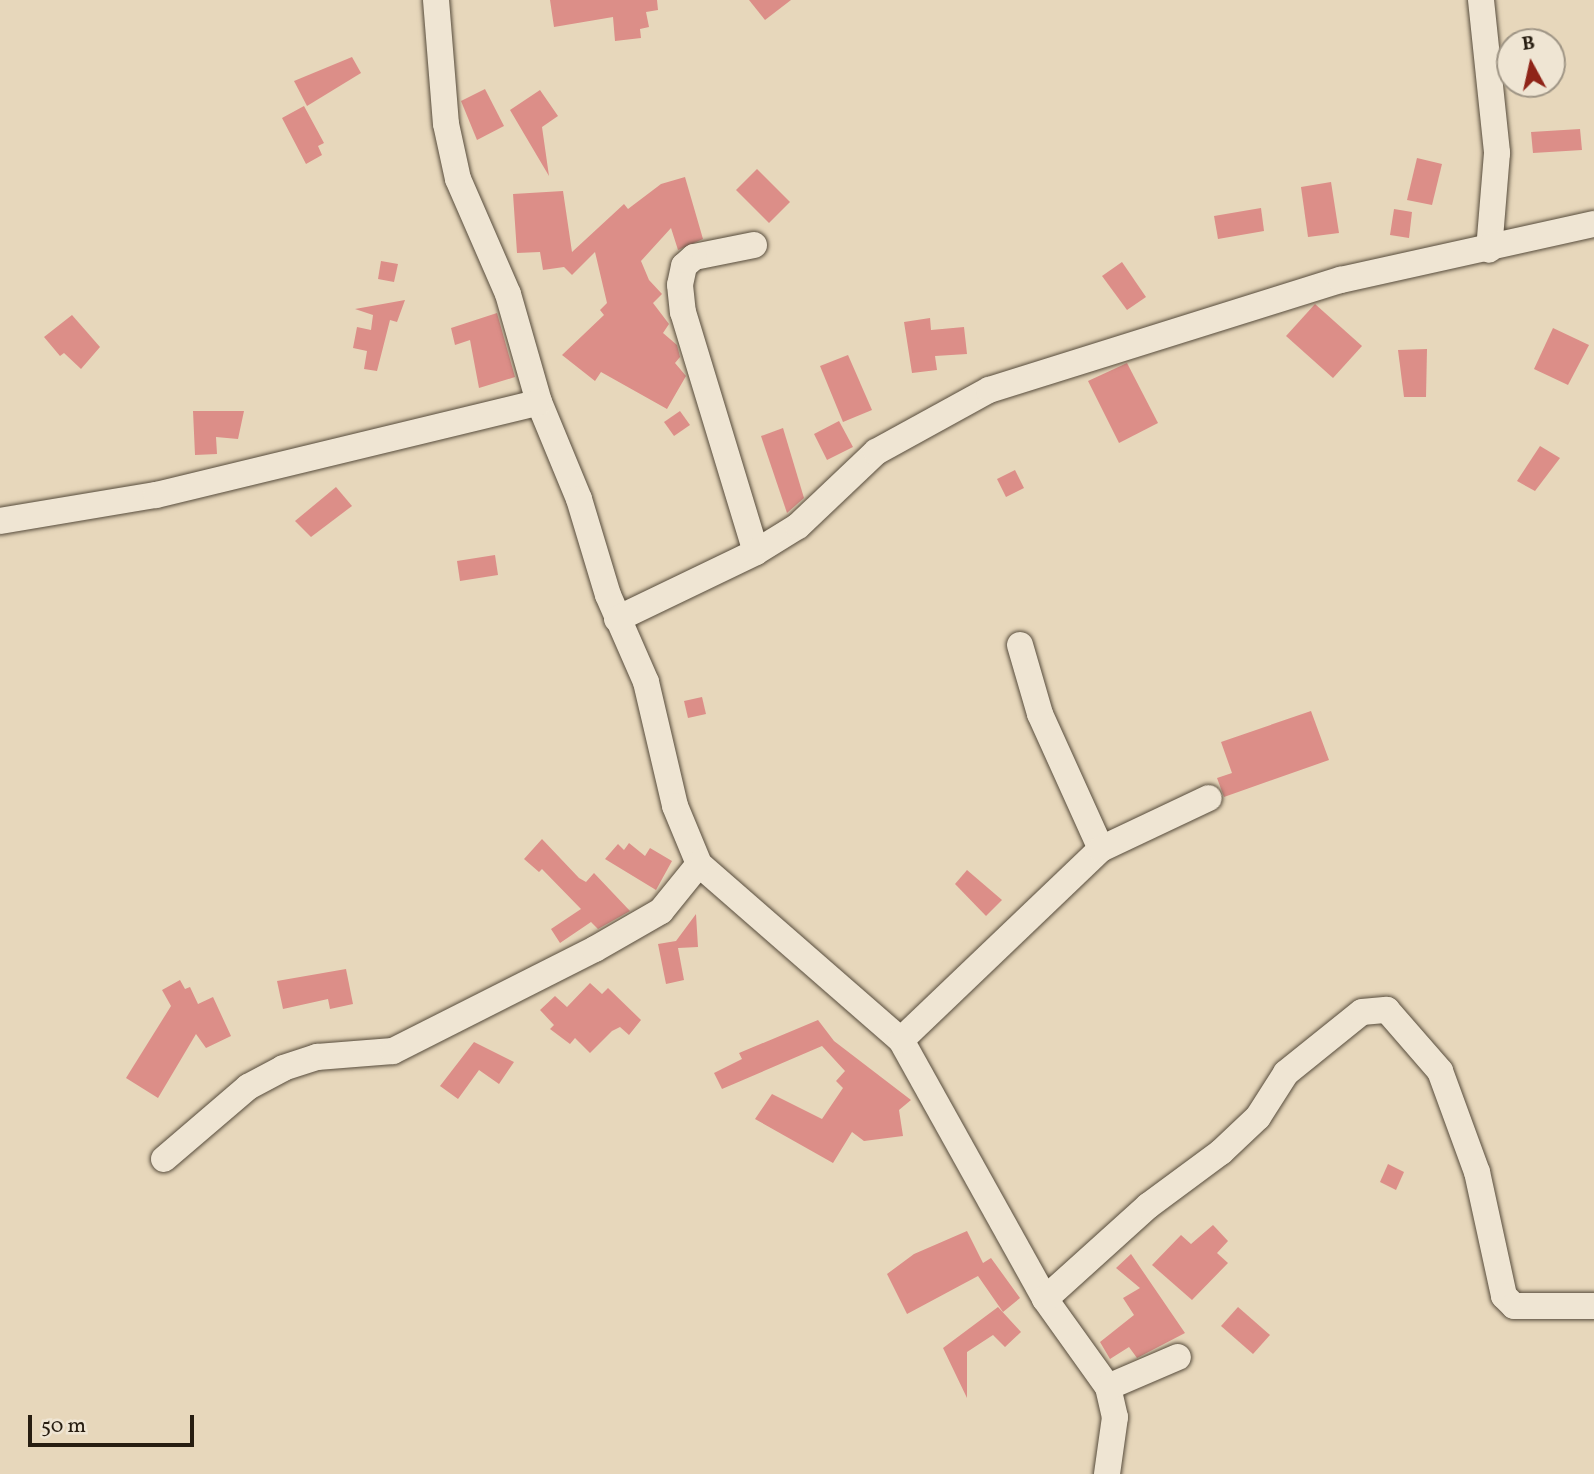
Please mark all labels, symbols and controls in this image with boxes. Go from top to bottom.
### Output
north arrow [1496,28,1566,98]
text: B [1520,30,1536,58]
scale bar [32,1400,198,1444]
text: 50 m [41,1412,86,1441]

